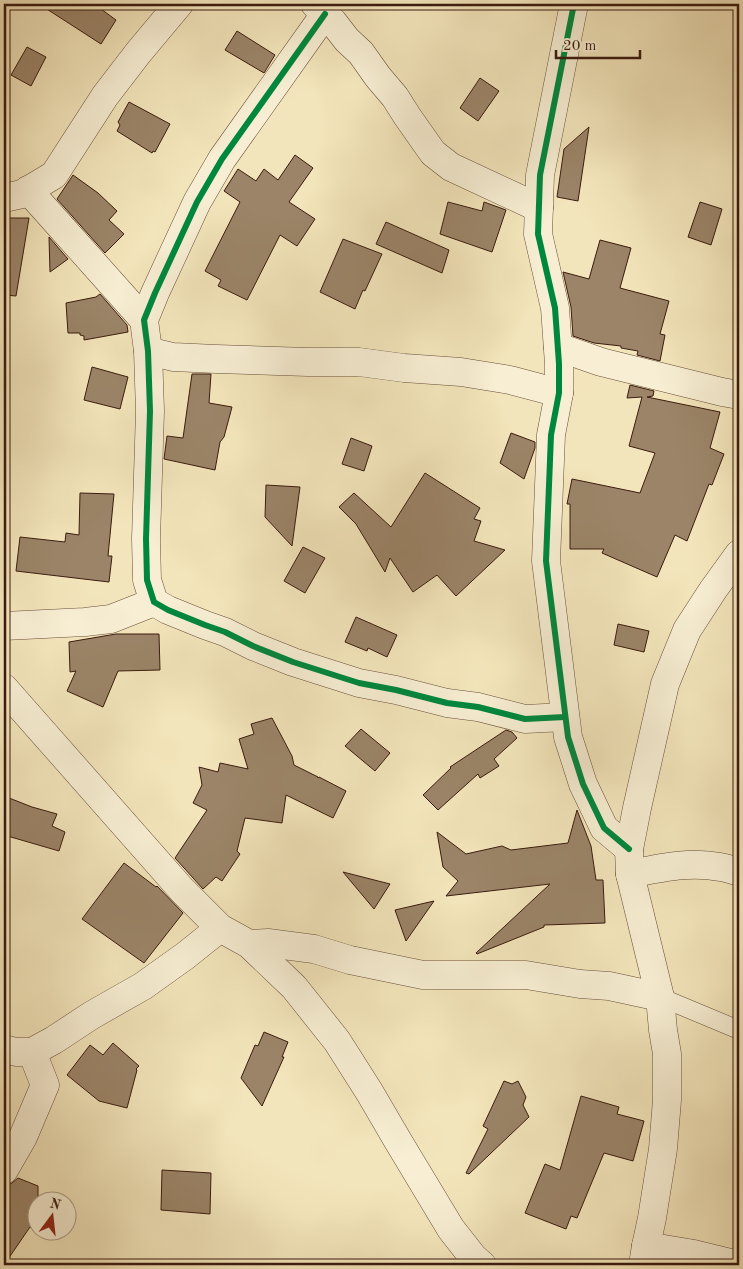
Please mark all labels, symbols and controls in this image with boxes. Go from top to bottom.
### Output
scale bar [556,28,639,60]
text: 20 m [563,39,597,54]
north arrow [28,1192,78,1242]
text: N [48,1196,62,1213]

